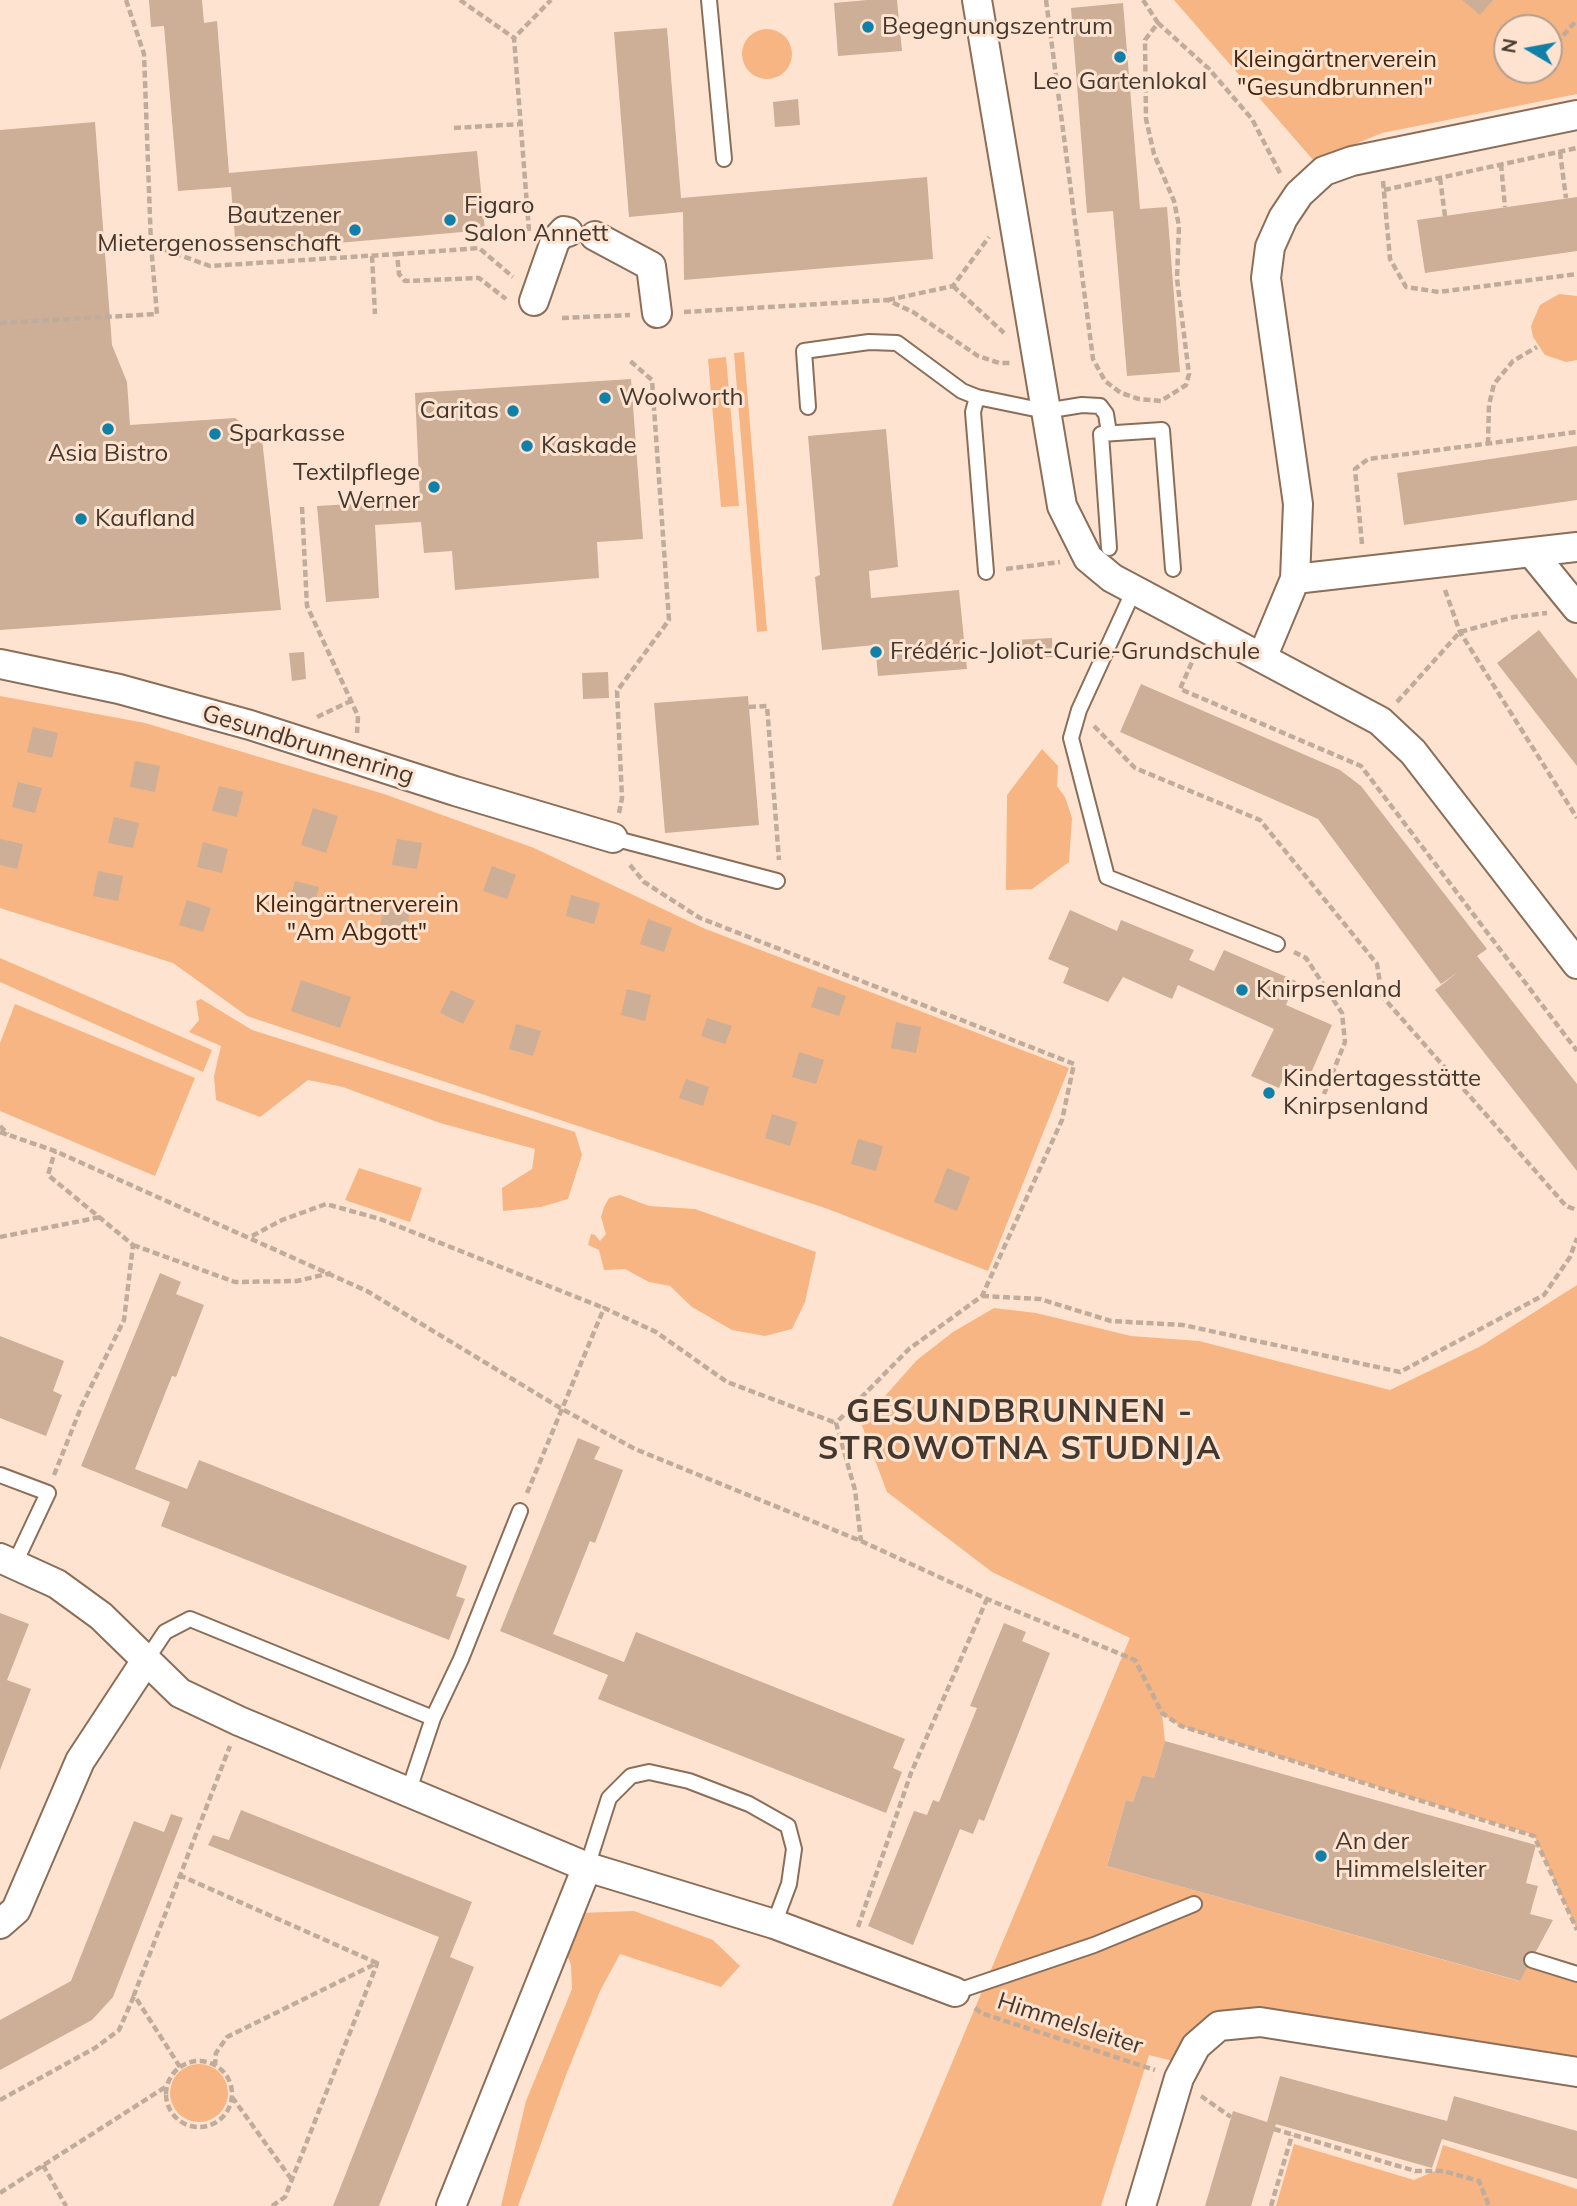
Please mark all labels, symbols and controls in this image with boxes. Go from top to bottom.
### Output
place label: Begegnungszentrum [882,13,1113,41]
north arrow [1493,14,1563,84]
marker: Begegnungszentrum [860,19,876,35]
text: N [1496,37,1522,55]
park label: Kleingärtnerverein "Gesundbrunnen" [1233,46,1437,102]
marker: Leo Gartenlokal [1112,49,1128,65]
place label: Leo Gartenlokal [1033,68,1207,96]
place label: Figaro Salon Annett [464,192,608,248]
place label: Bautzener Mietergenossenschaft [97,202,341,258]
marker: Figaro Salon Annett [442,212,458,228]
marker: Bautzener Mietergenossenschaft [347,222,363,238]
place label: Woolworth [619,384,744,412]
marker: Woolworth [597,390,613,406]
place label: Caritas [419,397,499,425]
marker: Caritas [505,403,521,419]
place label: Sparkasse [229,420,345,448]
marker: Asia Bistro [100,421,116,437]
marker: Sparkasse [207,426,223,442]
place label: Kaskade [541,432,637,460]
marker: Kaskade [519,438,535,454]
place label: Asia Bistro [48,440,168,468]
place label: Textilpflege Werner [293,459,420,515]
marker: Textilpflege Werner [426,479,442,495]
place label: Kaufland [95,505,195,533]
marker: Kaufland [73,511,89,527]
place label: Frédéric-Joliot-Curie-Grundschule [890,638,1260,666]
marker: Frédéric-Joliot-Curie-Grundschule [868,644,884,660]
street label: Gesundbrunnenring [199,699,417,791]
park label: Kleingärtnerverein "Am Abgott" [255,891,459,947]
place label: Knirpsenland [1256,976,1402,1004]
marker: Knirpsenland [1234,982,1250,998]
place label: Kindertagesstätte Knirpsenland [1283,1065,1481,1121]
marker: Kindertagesstätte Knirpsenland [1261,1085,1277,1101]
district label: GESUNDBRUNNEN - STROWOTNA STUDNJA [820,1393,1220,1468]
place label: An der Himmelsleiter [1335,1828,1486,1884]
marker: An der Himmelsleiter [1313,1848,1329,1864]
street label: Himmelsleiter [994,1987,1146,2061]

